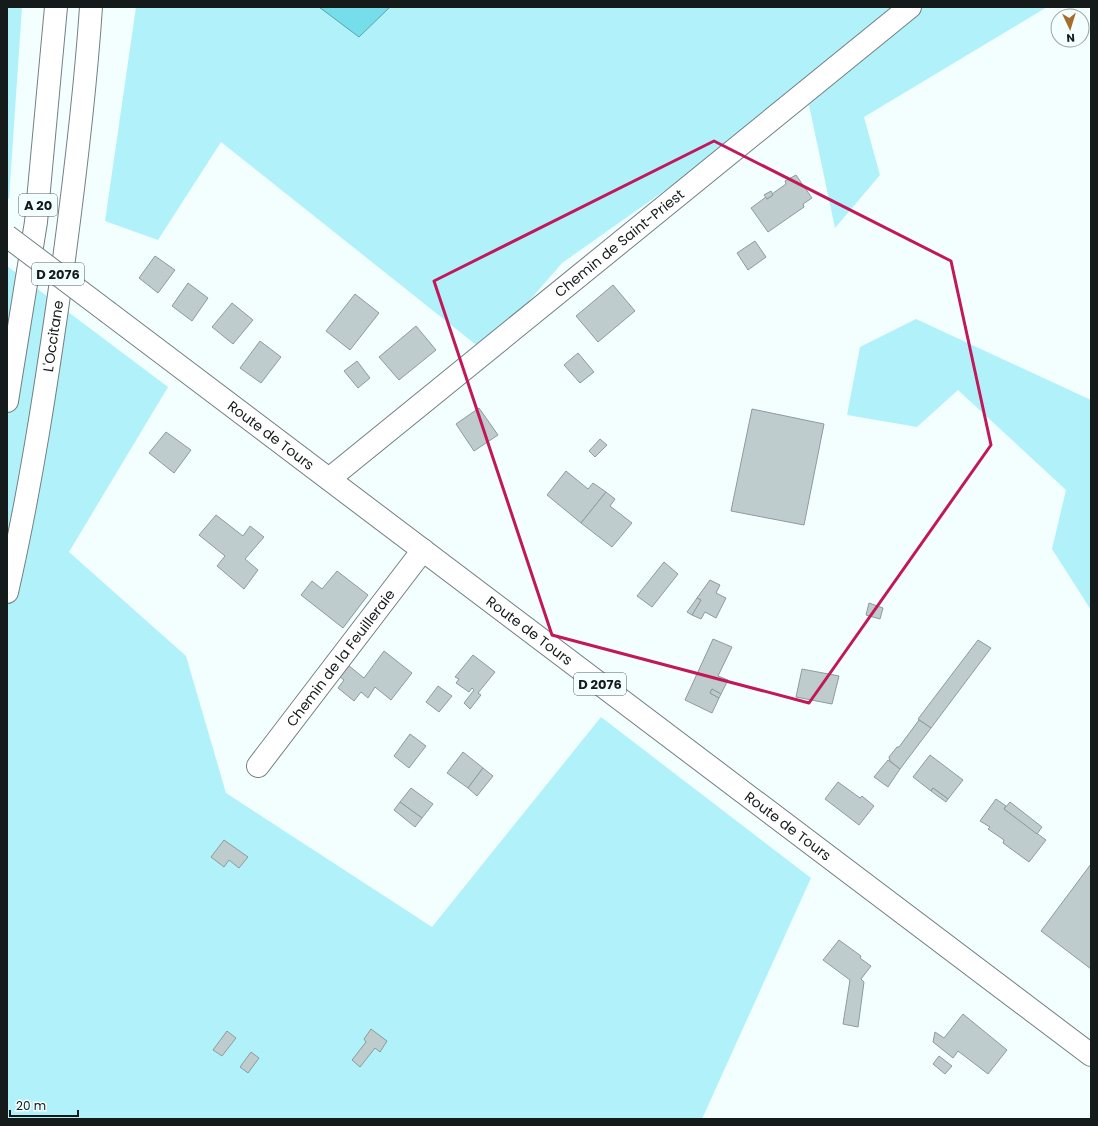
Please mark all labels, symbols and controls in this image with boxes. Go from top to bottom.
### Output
north arrow [1050,8,1090,48]
text: N [1066,30,1075,46]
street label: Chemin de Saint-Priest [550,184,688,302]
road number: A 20 [19,194,57,216]
road number: D 2076 [32,263,84,285]
street label: L'Occitane [38,299,68,373]
street label: Route de Tours [223,396,318,475]
street label: Chemin de la Feuilleraie [282,585,400,731]
street label: Route de Tours [482,591,577,670]
road number: D 2076 [574,673,626,695]
street label: Route de Tours [740,787,835,865]
scale bar [10,1092,78,1118]
text: 20 m [16,1097,46,1114]

